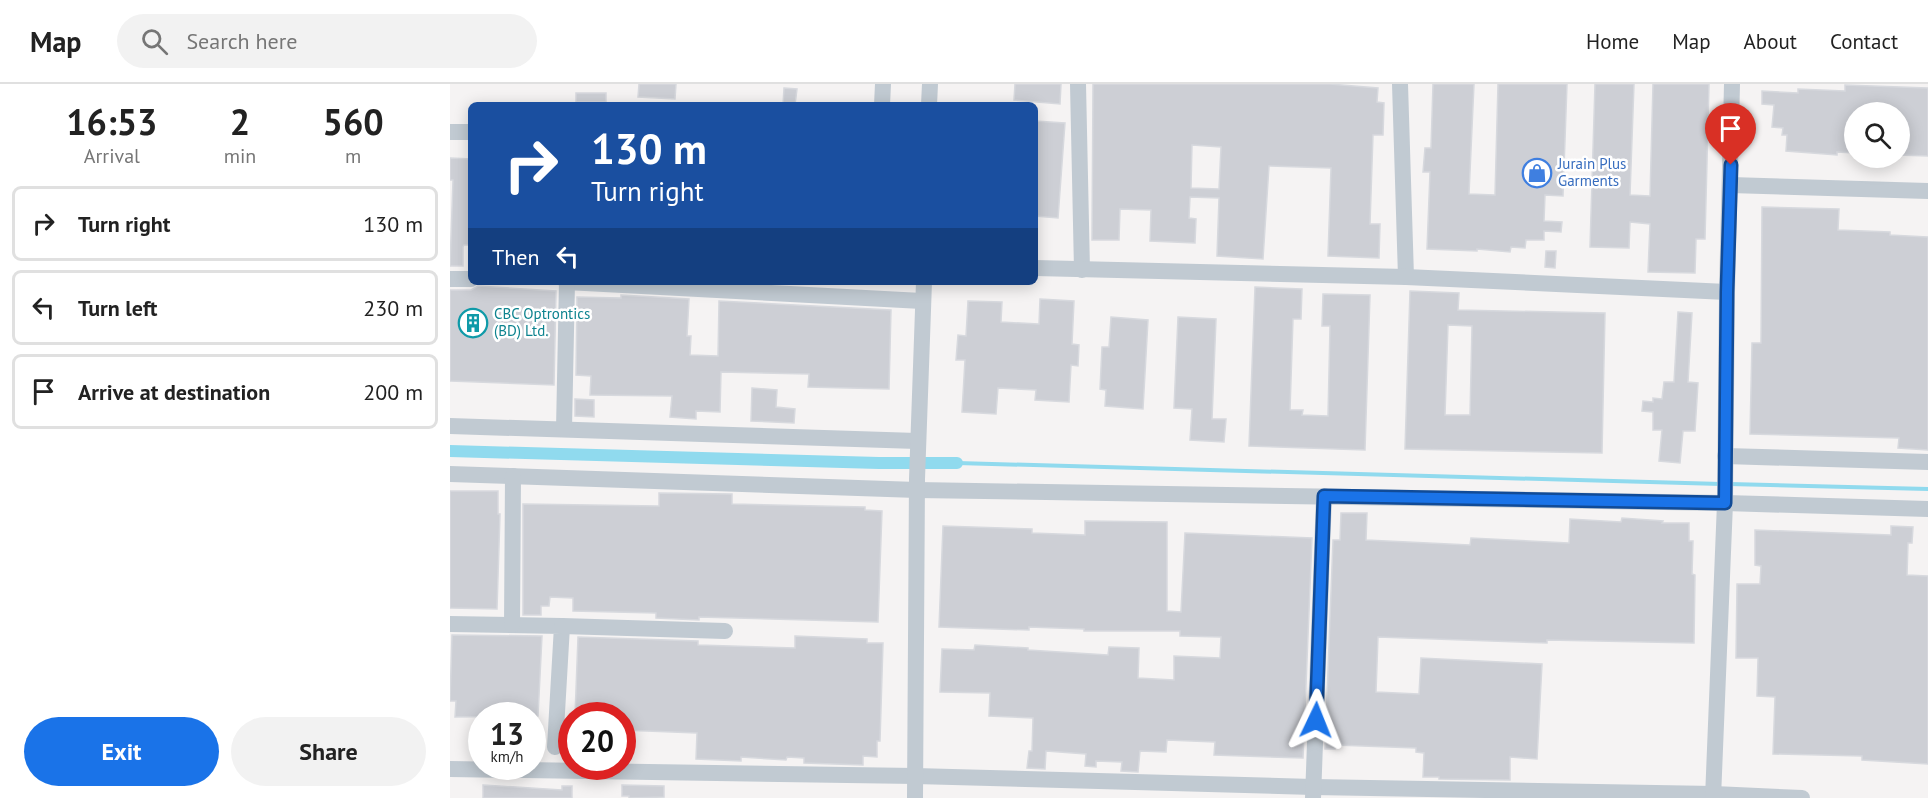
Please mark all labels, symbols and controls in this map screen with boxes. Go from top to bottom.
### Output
search box [117,14,537,68]
text: Map [30,23,81,60]
icon: search [138,25,171,58]
text: Search here [186,27,297,55]
text: Home [1586,28,1639,55]
text: Map [1672,28,1711,55]
text: About [1744,28,1797,55]
text: Contact [1830,28,1898,55]
text: 16:53 [66,98,158,145]
text: 2 [230,98,250,145]
text: 560 [323,98,384,145]
map controls [1844,102,1910,168]
button: search [1844,102,1910,168]
pin [1705,103,1756,165]
icon: arrive [1714,112,1747,145]
text: 130 m [591,121,707,176]
icon: right [492,126,570,204]
text: Arrival [84,143,140,169]
text: min [224,143,256,169]
text: m [345,143,361,169]
place label: Jurain Plus Garments [1557,154,1626,190]
shop icon: Jurain Plus Garments [1521,157,1553,189]
text: Turn right [591,174,704,208]
icon: right [27,207,60,240]
text: Turn right [78,210,170,238]
text: 130 m [363,210,423,238]
icon: left [551,240,584,273]
text: Then [492,243,539,271]
icon: left [27,291,60,324]
text: Turn left [78,294,158,322]
text: 230 m [363,294,423,322]
place label: CBC Optrontics (BD) Ltd. [494,304,590,340]
building icon: CBC Optrontics (BD) Ltd. [457,307,489,339]
icon: arrive [27,375,60,408]
text: Arrive at destination [78,378,270,406]
text: 200 m [363,378,423,406]
position arrow [1284,688,1348,752]
speed limit sign: 20 [558,702,636,780]
text: 13 [490,714,524,753]
button: Exit [24,717,219,786]
button: Share [231,717,426,786]
text: km/h [491,747,523,766]

